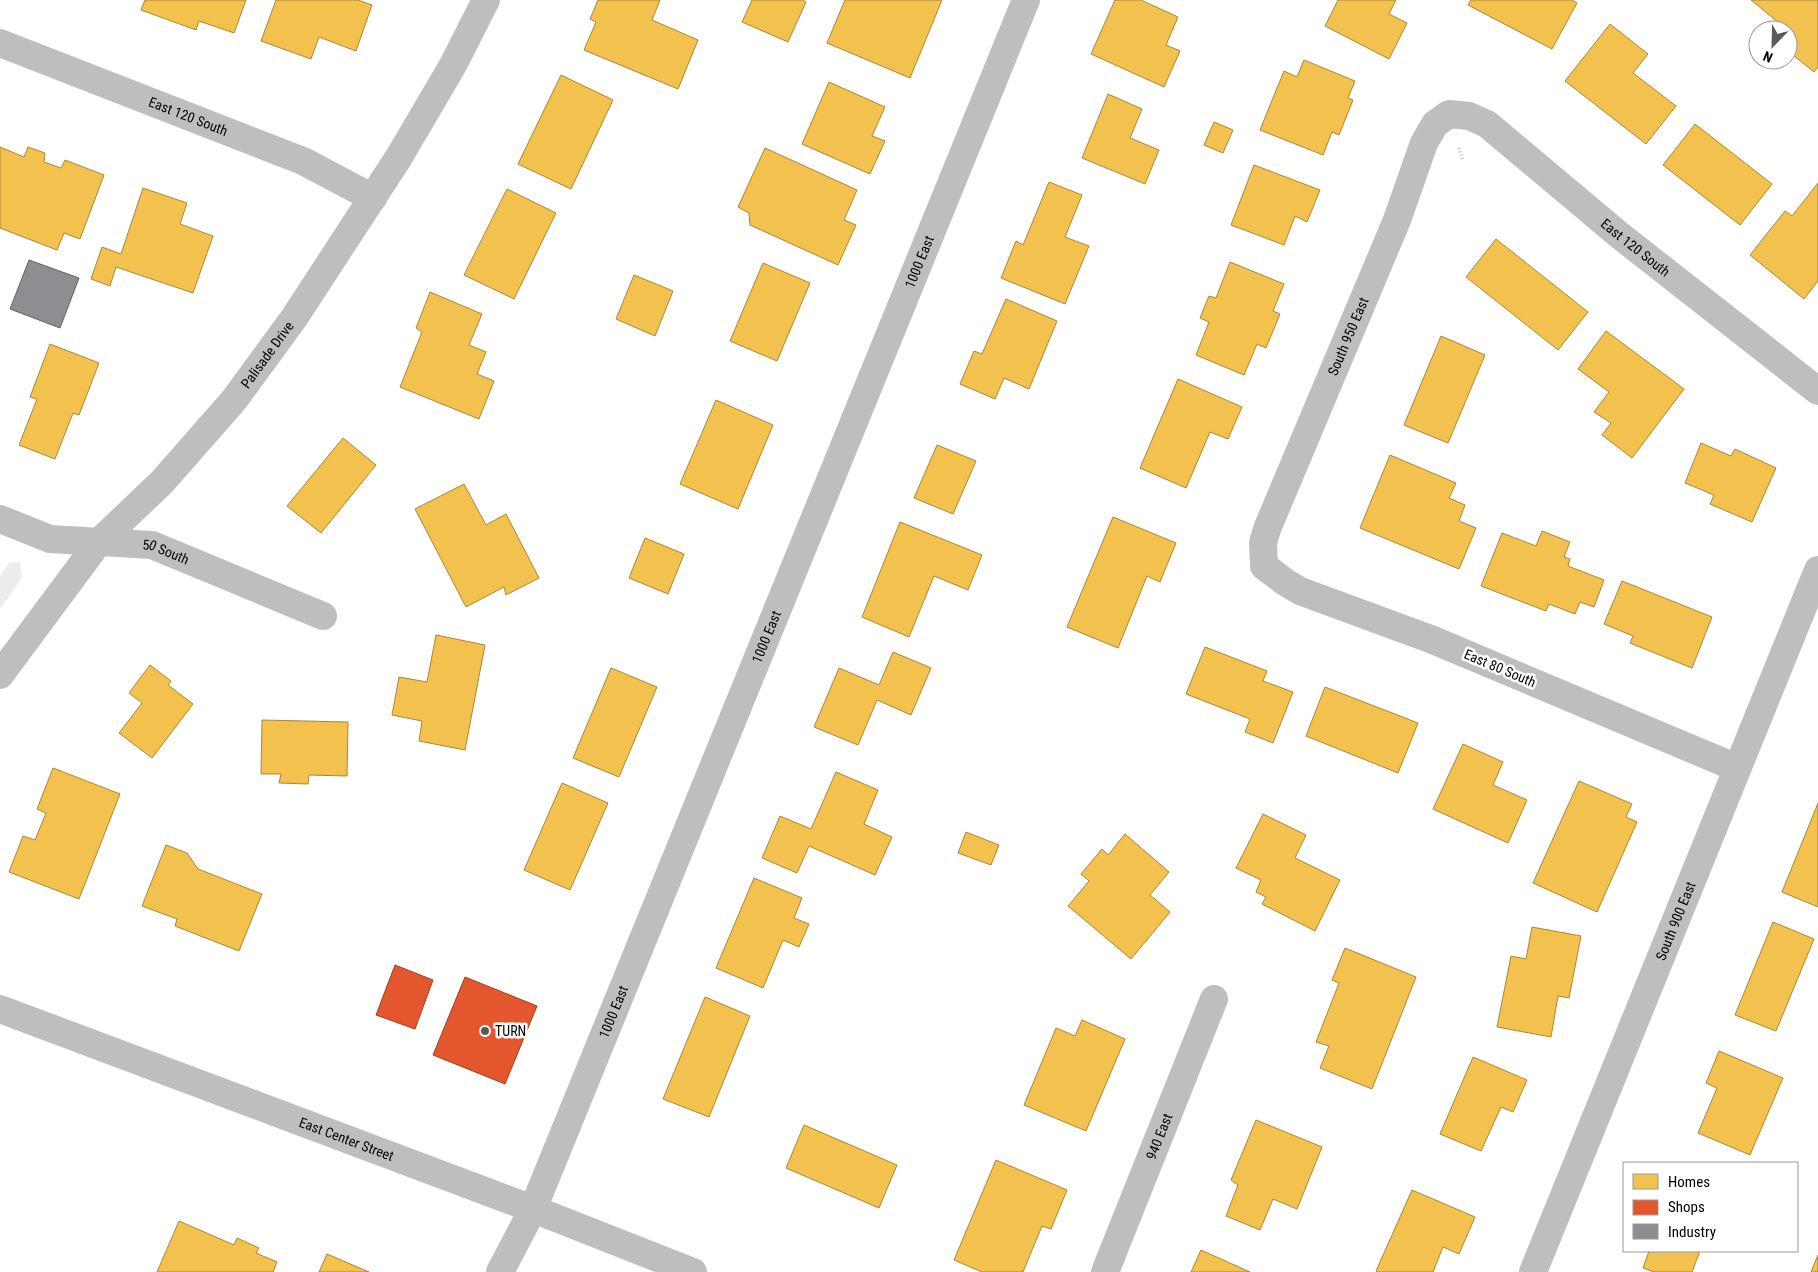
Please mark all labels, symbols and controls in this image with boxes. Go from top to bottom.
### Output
north arrow [1748,20,1798,70]
text: N [1761,48,1775,66]
street label: East 120 South [146,94,230,139]
street label: East 120 South [1598,215,1673,280]
street label: 1000 East [901,233,937,290]
street label: South 950 East [1324,295,1372,378]
street label: Palisade Drive [237,318,297,391]
street label: 50 South [142,536,192,568]
street label: 1000 East [748,608,784,665]
street label: East 80 South [1462,646,1538,690]
street label: South 900 East [1652,879,1699,963]
street label: 1000 East [596,983,631,1040]
place label: TURN [495,1023,526,1039]
marker: TURN [479,1025,491,1037]
street label: 940 East [1143,1111,1176,1162]
street label: East Center Street [297,1114,396,1164]
legend [1623,1162,1798,1252]
text: Homes [1668,1173,1710,1191]
text: Shops [1668,1198,1705,1216]
text: Industry [1668,1223,1716,1241]

